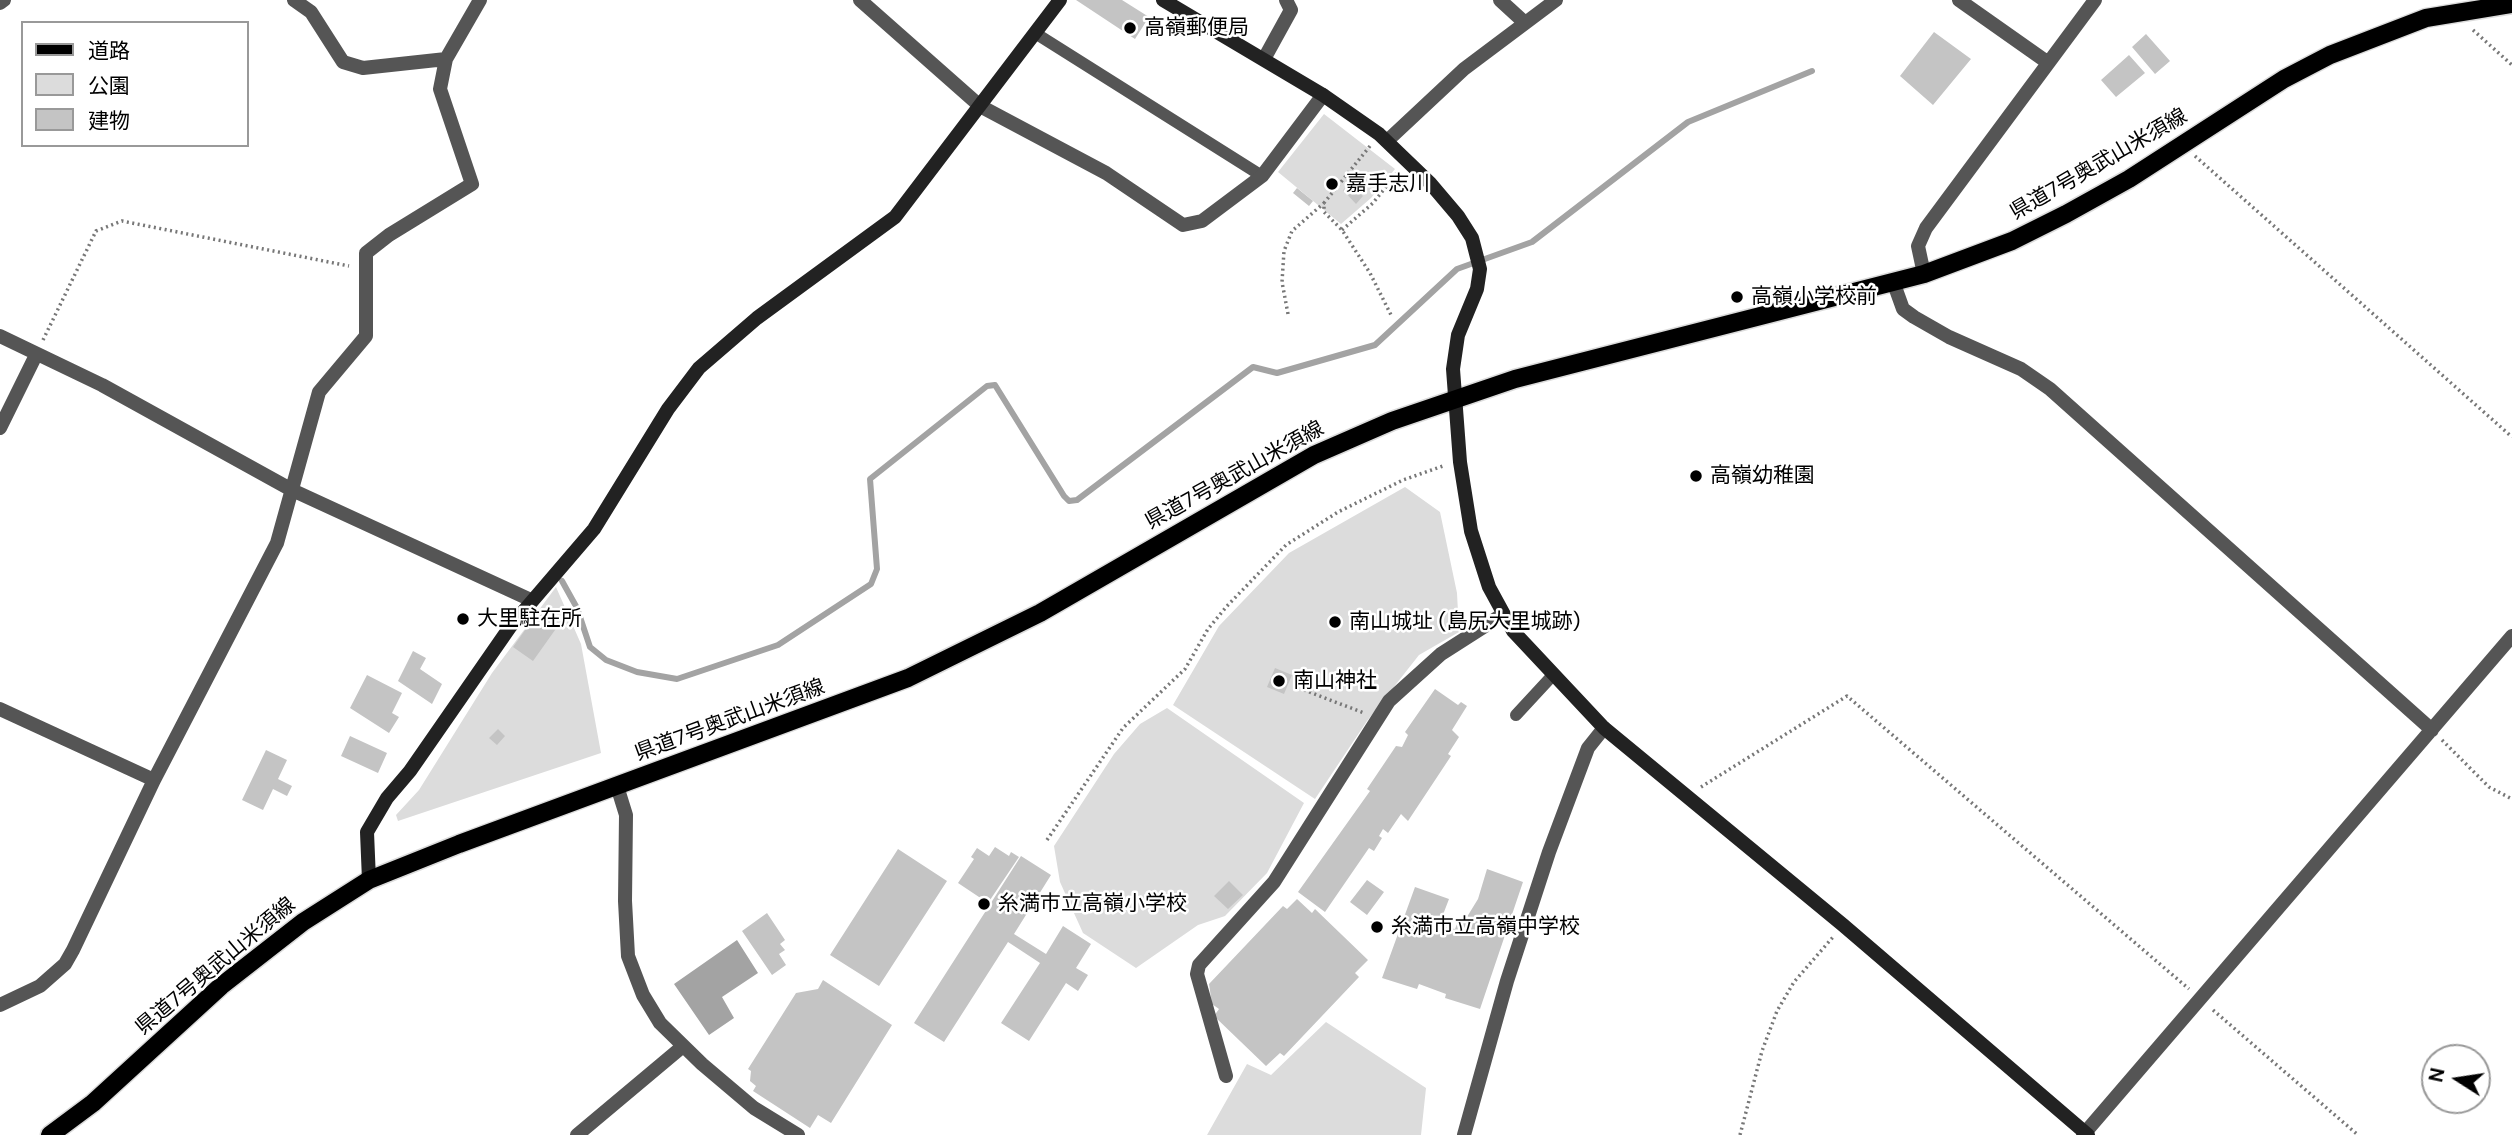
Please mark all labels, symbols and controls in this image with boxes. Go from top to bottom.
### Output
place label: 高嶺郵便局 [1144,15,1249,41]
marker: 高嶺郵便局 [1122,20,1138,36]
legend [21,21,248,147]
text: 道路 [88,37,130,65]
text: 公園 [88,72,130,100]
street label: 県道7号奥武山米須線 [2006,104,2192,226]
text: 建物 [88,107,130,135]
place label: 嘉手志川 [1346,171,1430,197]
marker: 嘉手志川 [1324,176,1340,192]
place label: 高嶺小学校前 [1751,284,1877,310]
marker: 高嶺小学校前 [1729,289,1745,305]
street label: 県道7号奥武山米須線 [1141,416,1329,536]
place label: 高嶺幼稚園 [1710,463,1815,489]
marker: 高嶺幼稚園 [1688,468,1704,484]
place label: 大里駐在所 [477,606,582,632]
place label: 南山城址 (島尻大里城跡) [1349,609,1580,635]
marker: 大里駐在所 [455,611,471,627]
marker: 南山城址 (島尻大里城跡) [1327,614,1343,630]
place label: 南山神社 [1293,668,1377,694]
marker: 南山神社 [1271,673,1287,689]
street label: 県道7号奥武山米須線 [632,675,828,767]
place label: 糸満市立高嶺小学校 [998,891,1187,917]
street label: 県道7号奥武山米須線 [131,893,301,1041]
marker: 糸満市立高嶺小学校 [976,896,992,912]
place label: 糸満市立高嶺中学校 [1391,914,1580,940]
marker: 糸満市立高嶺中学校 [1369,919,1385,935]
north arrow [2421,1044,2491,1114]
text: N [2423,1066,2451,1084]

